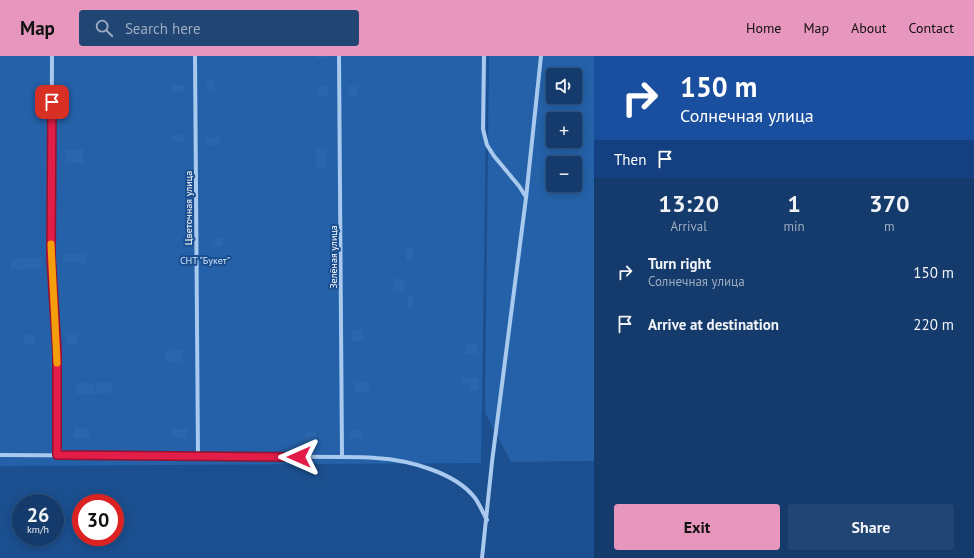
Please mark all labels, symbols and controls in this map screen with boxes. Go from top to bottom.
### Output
search box [79,10,359,46]
text: Map [20,16,55,40]
icon: search [93,17,115,39]
text: Search here [125,19,201,38]
text: Home [746,19,781,37]
text: Map [803,19,829,37]
text: About [851,19,887,37]
text: Contact [909,19,954,37]
map controls [546,68,582,192]
button: sound [546,68,582,104]
text: 150 m [680,68,757,105]
icon: right [614,72,666,124]
pin [35,85,69,119]
icon: arrive [41,91,63,113]
text: Солнечная улица [680,104,814,127]
button: + [546,112,582,148]
icon: arrive [654,148,676,170]
text: Then [614,150,646,169]
button: − [546,156,582,192]
street label: Цветочная улица [182,171,195,245]
text: 13:20 [658,188,719,219]
text: 1 [787,188,801,219]
text: 370 [869,188,910,219]
text: Arrival [671,218,707,235]
text: min [783,218,805,235]
text: m [884,218,895,235]
street label: Зелёная улица [327,225,340,289]
park label: СНТ "Букет" [180,254,230,267]
text: Turn right [648,254,711,273]
icon: right [614,261,636,283]
text: 150 m [913,263,954,282]
text: Солнечная улица [648,273,745,290]
icon: arrive [614,313,636,335]
text: Arrive at destination [648,315,779,334]
text: 220 m [913,315,954,334]
position arrow [278,436,320,478]
speed limit sign: 30 [72,494,124,546]
text: 26 [27,502,49,528]
button: Exit [614,504,780,550]
button: Share [788,504,954,550]
text: km/h [27,523,49,536]

